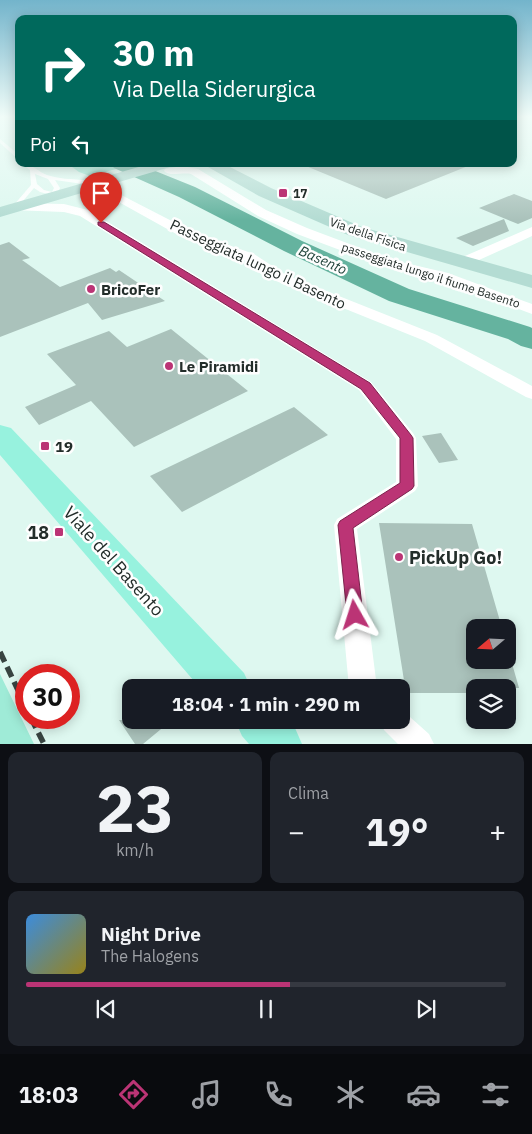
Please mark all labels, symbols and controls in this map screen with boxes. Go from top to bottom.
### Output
text: 30 m [113,30,195,76]
icon: right [30,35,95,100]
text: Via Della Siderurgica [113,74,316,103]
icon: left [67,130,95,158]
text: Poi [30,132,57,156]
pin [80,172,122,223]
icon: arrive [87,179,115,207]
place label: 17 [293,186,307,201]
marker: 17 [277,187,289,199]
street label: Via della Fisica [328,214,409,254]
street label: Passeggiata lungo il Basento [167,215,349,313]
street label: passeggiata lungo il fiume Basento [340,239,522,311]
water label: Basento [296,241,350,279]
place label: BricoFer [101,280,160,299]
marker: BricoFer [85,283,97,295]
place label: Le Piramidi [179,357,258,376]
marker: Le Piramidi [163,360,175,372]
place label: 19 [55,437,73,456]
marker: 19 [39,440,51,452]
street label: Viale del Basento [59,501,169,621]
place label: 18 [27,521,49,544]
marker: 18 [53,526,65,538]
place label: PickUp Go! [409,546,502,569]
marker: PickUp Go! [393,551,405,563]
position arrow [328,588,380,640]
north arrow [466,619,516,669]
map controls [466,619,516,729]
speed limit sign: 30 [15,664,80,729]
button: layers [466,679,516,729]
text: 18:04 · 1 min · 290 m [172,692,360,716]
text: 23 [96,765,174,850]
text: Clima [288,783,329,803]
text: 19° [365,807,429,856]
text: − [288,813,305,850]
text: + [489,813,506,850]
text: km/h [116,840,154,860]
text: Night Drive [101,922,201,946]
text: The Halogens [101,946,199,966]
icon: previous [92,995,120,1023]
icon: pause [252,995,280,1023]
icon: next [412,995,440,1023]
icon: directions [116,1077,151,1112]
icon: music [189,1077,224,1112]
icon: phone [261,1077,296,1112]
icon: climate [333,1077,368,1112]
icon: car [406,1077,441,1112]
icon: filters [478,1077,513,1112]
text: 18:03 [19,1080,79,1109]

